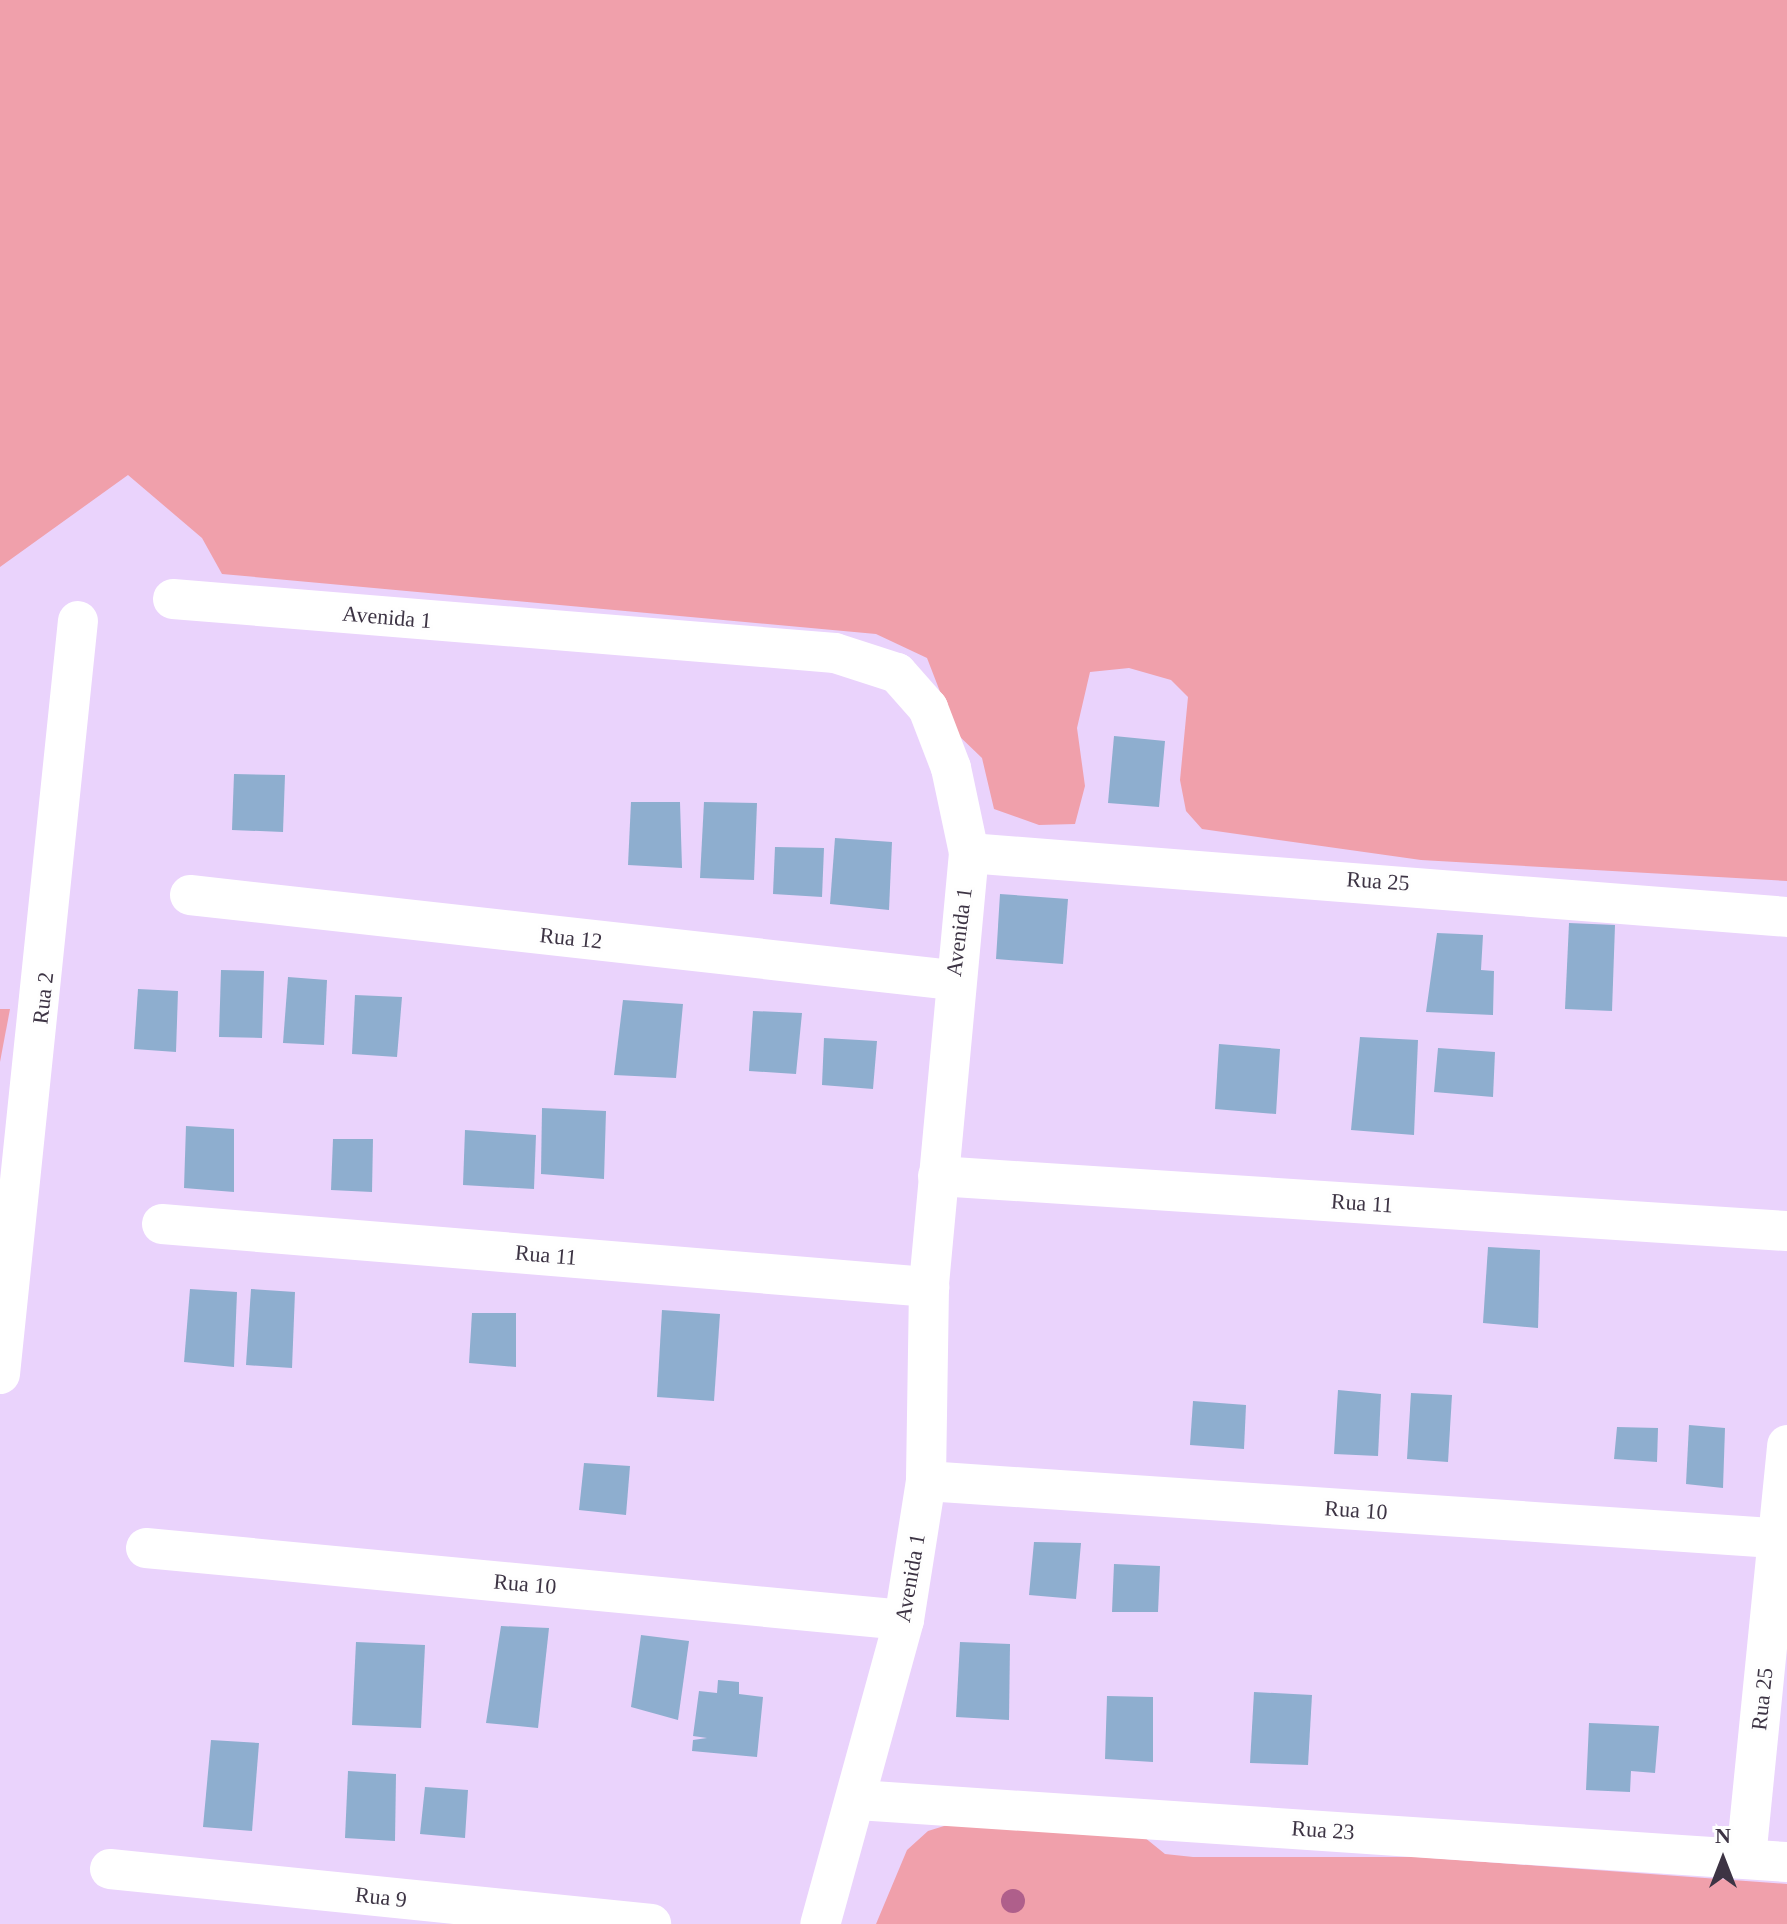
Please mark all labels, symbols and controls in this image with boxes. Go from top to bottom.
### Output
street label: Avenida 1 [341,600,433,634]
street label: Rua 25 [1346,866,1410,896]
street label: Avenida 1 [940,886,978,978]
street label: Rua 12 [538,922,604,954]
street label: Rua 2 [27,971,59,1025]
street label: Rua 11 [1330,1188,1394,1218]
street label: Rua 11 [514,1239,578,1271]
street label: Rua 10 [1324,1495,1388,1525]
street label: Avenida 1 [889,1532,931,1624]
street label: Rua 10 [493,1568,557,1600]
street label: Rua 25 [1746,1666,1778,1732]
street label: Rua 23 [1291,1815,1355,1845]
north arrow [1683,1820,1763,1900]
text: N [1715,1823,1731,1848]
street label: Rua 9 [354,1881,408,1913]

